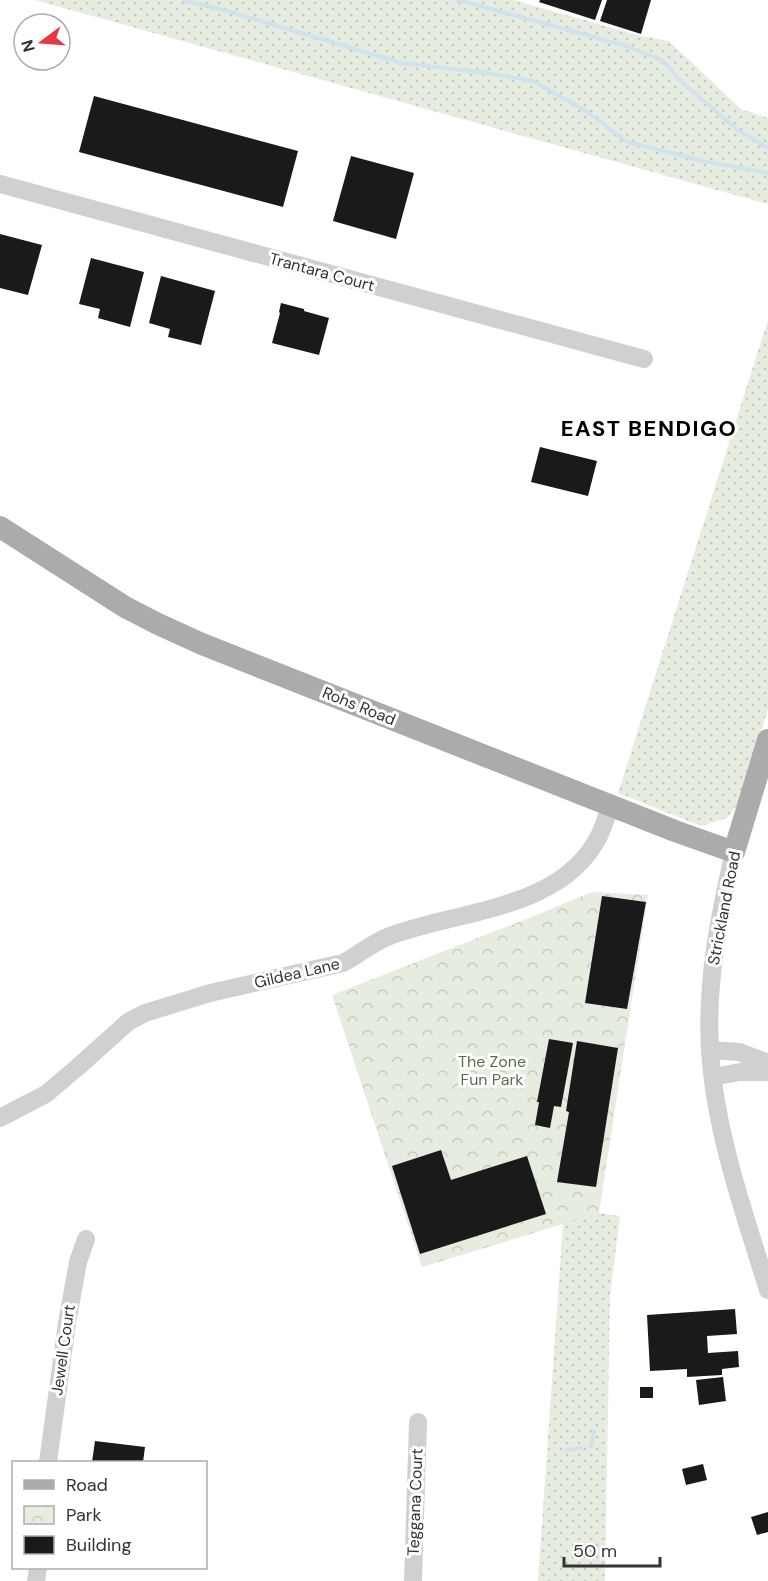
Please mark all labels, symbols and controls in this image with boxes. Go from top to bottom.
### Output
north arrow [12,12,72,72]
text: N [16,37,40,55]
street label: Trantara Court [267,248,377,296]
district label: EAST BENDIGO [561,414,737,443]
street label: Rohs Road [319,682,399,730]
street label: Strickland Road [703,849,745,967]
street label: Gildea Lane [252,953,342,993]
park label: The Zone Fun Park [458,1051,526,1090]
street label: Jewell Court [46,1303,80,1397]
street label: Teggana Court [403,1448,427,1556]
legend [12,1461,207,1569]
text: Road [66,1473,108,1497]
text: Park [66,1503,102,1527]
scale bar [564,1530,660,1568]
text: Building [66,1533,131,1557]
text: 50 m [573,1539,617,1563]

